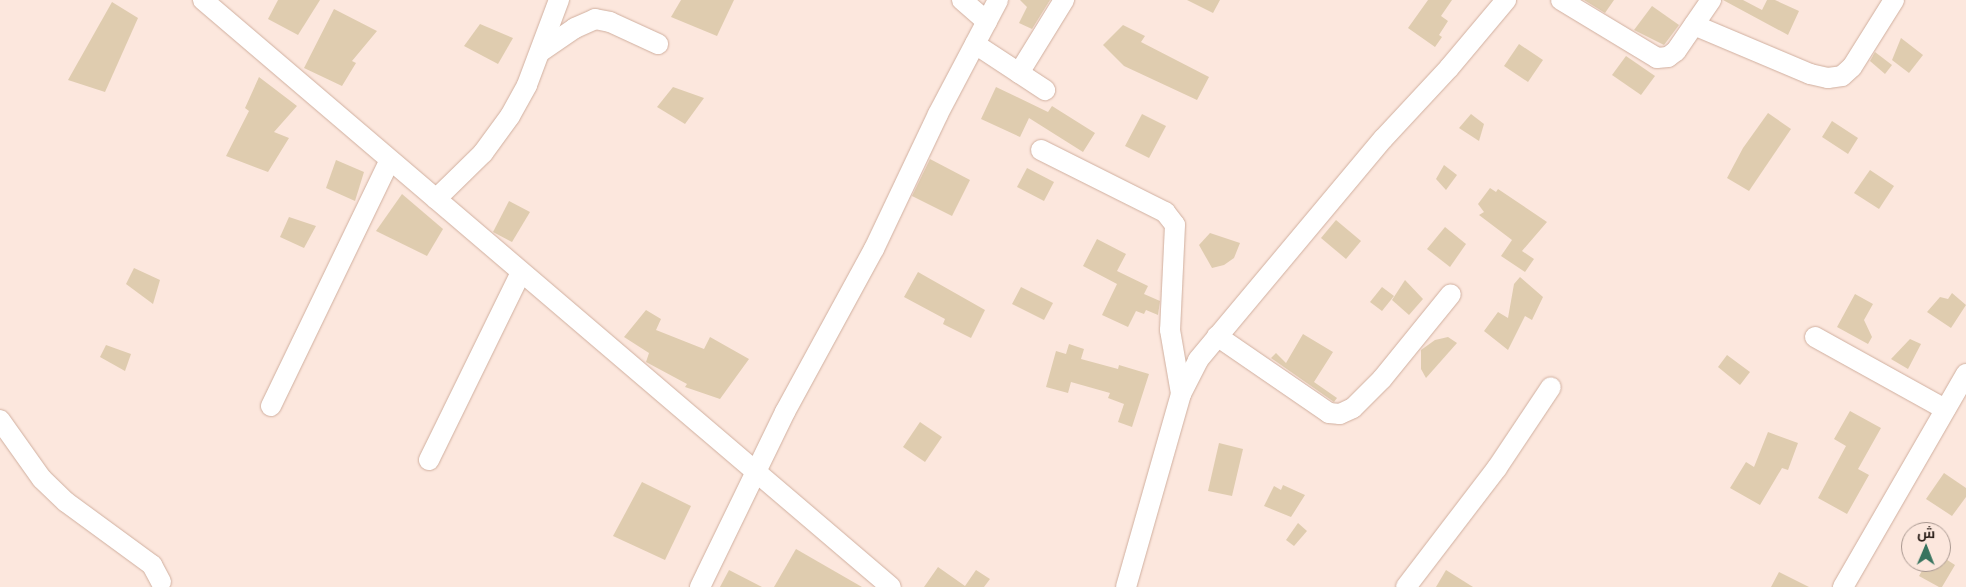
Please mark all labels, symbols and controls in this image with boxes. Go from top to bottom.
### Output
north arrow [1901,522,1951,572]
text: ش [1917,525,1935,541]

